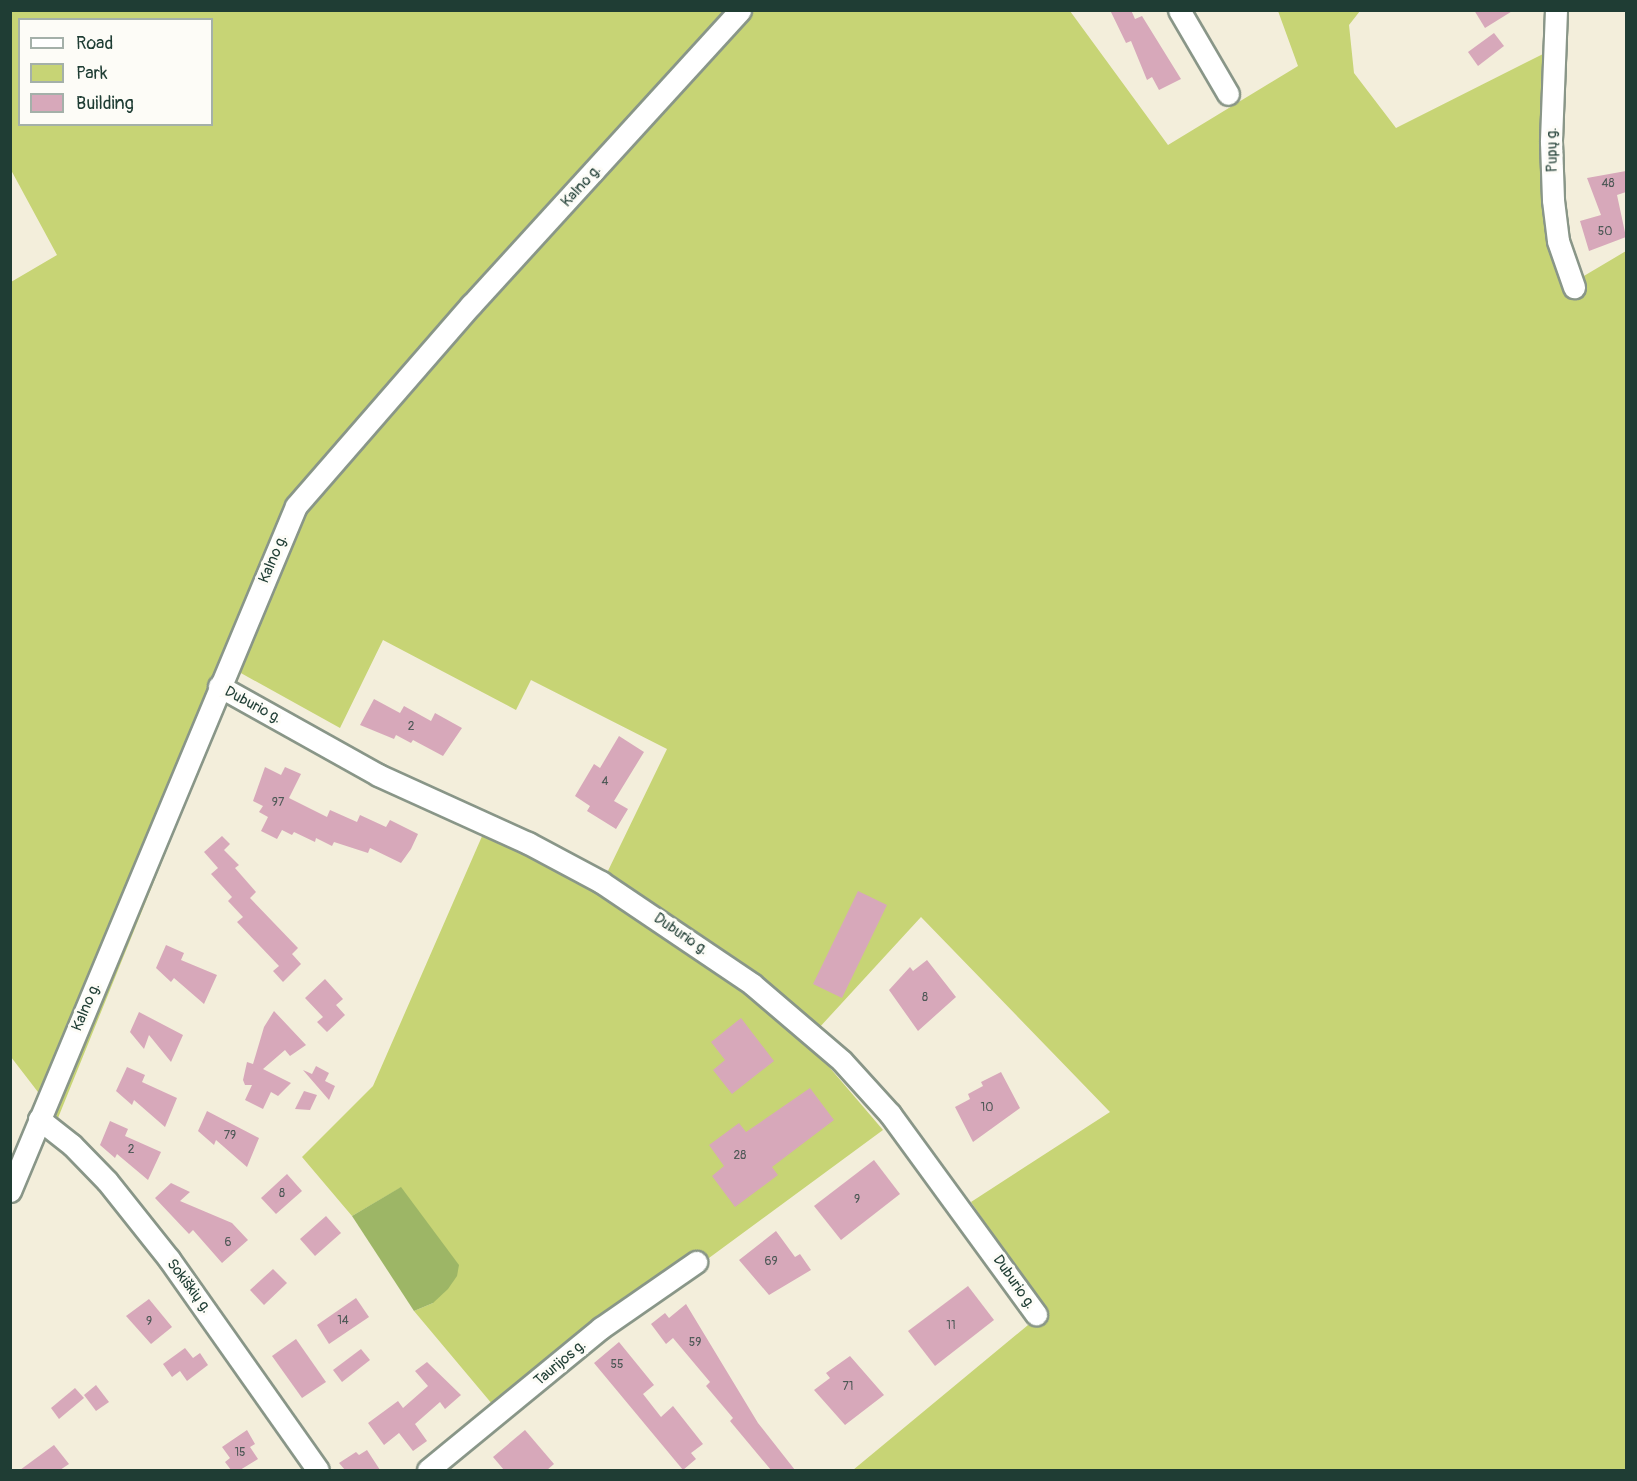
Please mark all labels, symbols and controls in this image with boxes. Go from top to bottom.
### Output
legend [18,18,213,126]
text: Road [76,32,113,55]
text: Park [76,62,108,85]
text: Building [76,92,134,115]
street label: Pupų g. [1543,127,1561,173]
street label: Kalno g. [557,161,605,211]
house number: 48 [1601,177,1615,191]
house number: 50 [1598,225,1612,239]
street label: Kalno g. [255,532,291,586]
street label: Duburio g. [222,683,284,727]
house number: 2 [408,720,414,734]
house number: 4 [602,775,608,789]
house number: 97 [272,796,284,810]
street label: Duburio g. [650,909,712,959]
street label: Kalno g. [68,980,104,1034]
house number: 8 [922,991,928,1005]
house number: 10 [981,1101,993,1115]
house number: 79 [224,1129,236,1143]
house number: 2 [128,1143,134,1157]
house number: 28 [734,1149,746,1163]
house number: 8 [279,1187,285,1201]
house number: 9 [854,1193,860,1207]
house number: 6 [225,1236,231,1250]
street label: Duburio g. [989,1252,1039,1312]
street label: Sokiškių g. [163,1255,215,1317]
house number: 69 [764,1255,778,1269]
house number: 14 [337,1314,349,1328]
house number: 9 [146,1315,152,1329]
house number: 11 [946,1319,956,1333]
street label: Taurijos g. [530,1336,590,1390]
house number: 59 [689,1336,701,1350]
house number: 55 [610,1358,624,1372]
house number: 71 [842,1380,854,1394]
house number: 15 [234,1446,246,1460]

